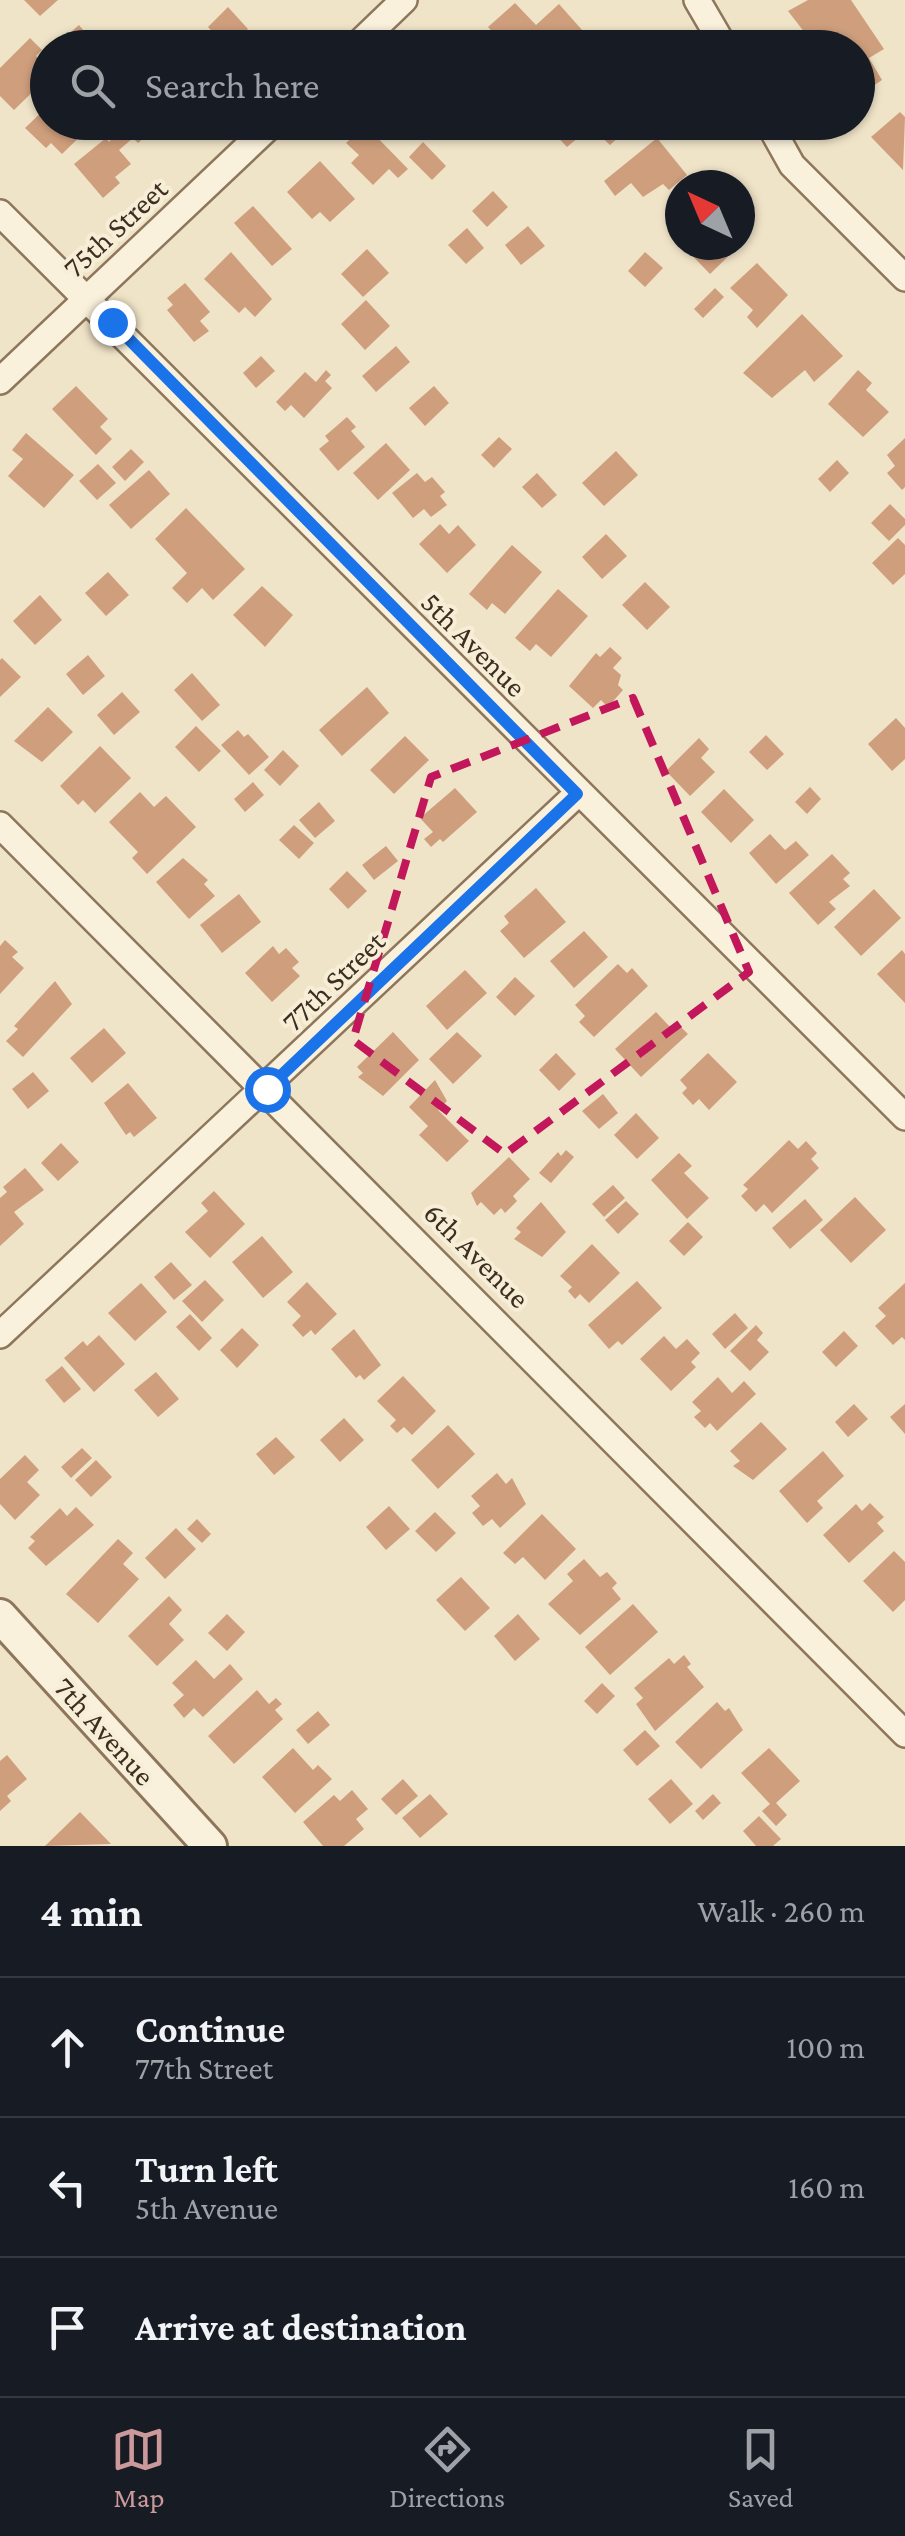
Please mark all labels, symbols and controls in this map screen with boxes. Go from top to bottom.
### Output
search box [30,30,875,140]
icon: search [65,58,120,113]
text: Search here [145,64,319,106]
north arrow [665,170,755,260]
street label: 75th Street [56,171,174,284]
route end [90,300,136,346]
street label: 5th Avenue [415,585,533,703]
street label: 77th Street [275,923,392,1038]
route start [245,1067,291,1113]
street label: 6th Avenue [418,1196,536,1314]
street label: 7th Avenue [48,1670,162,1792]
text: 4 min [40,1888,143,1935]
text: Walk · 260 m [698,1893,865,1929]
text: Continue [135,2008,285,2050]
icon: ahead [40,2020,95,2075]
text: 100 m [786,2029,865,2065]
text: 77th Street [135,2050,273,2086]
text: Turn left [135,2148,278,2190]
icon: left [40,2160,95,2215]
text: 160 m [788,2169,865,2205]
text: 5th Avenue [135,2190,278,2226]
icon: arrive [40,2300,95,2355]
text: Arrive at destination [135,2306,467,2348]
tab: Map [111,2422,166,2513]
tab: Directions [389,2422,505,2513]
tab: Saved [728,2422,794,2513]

